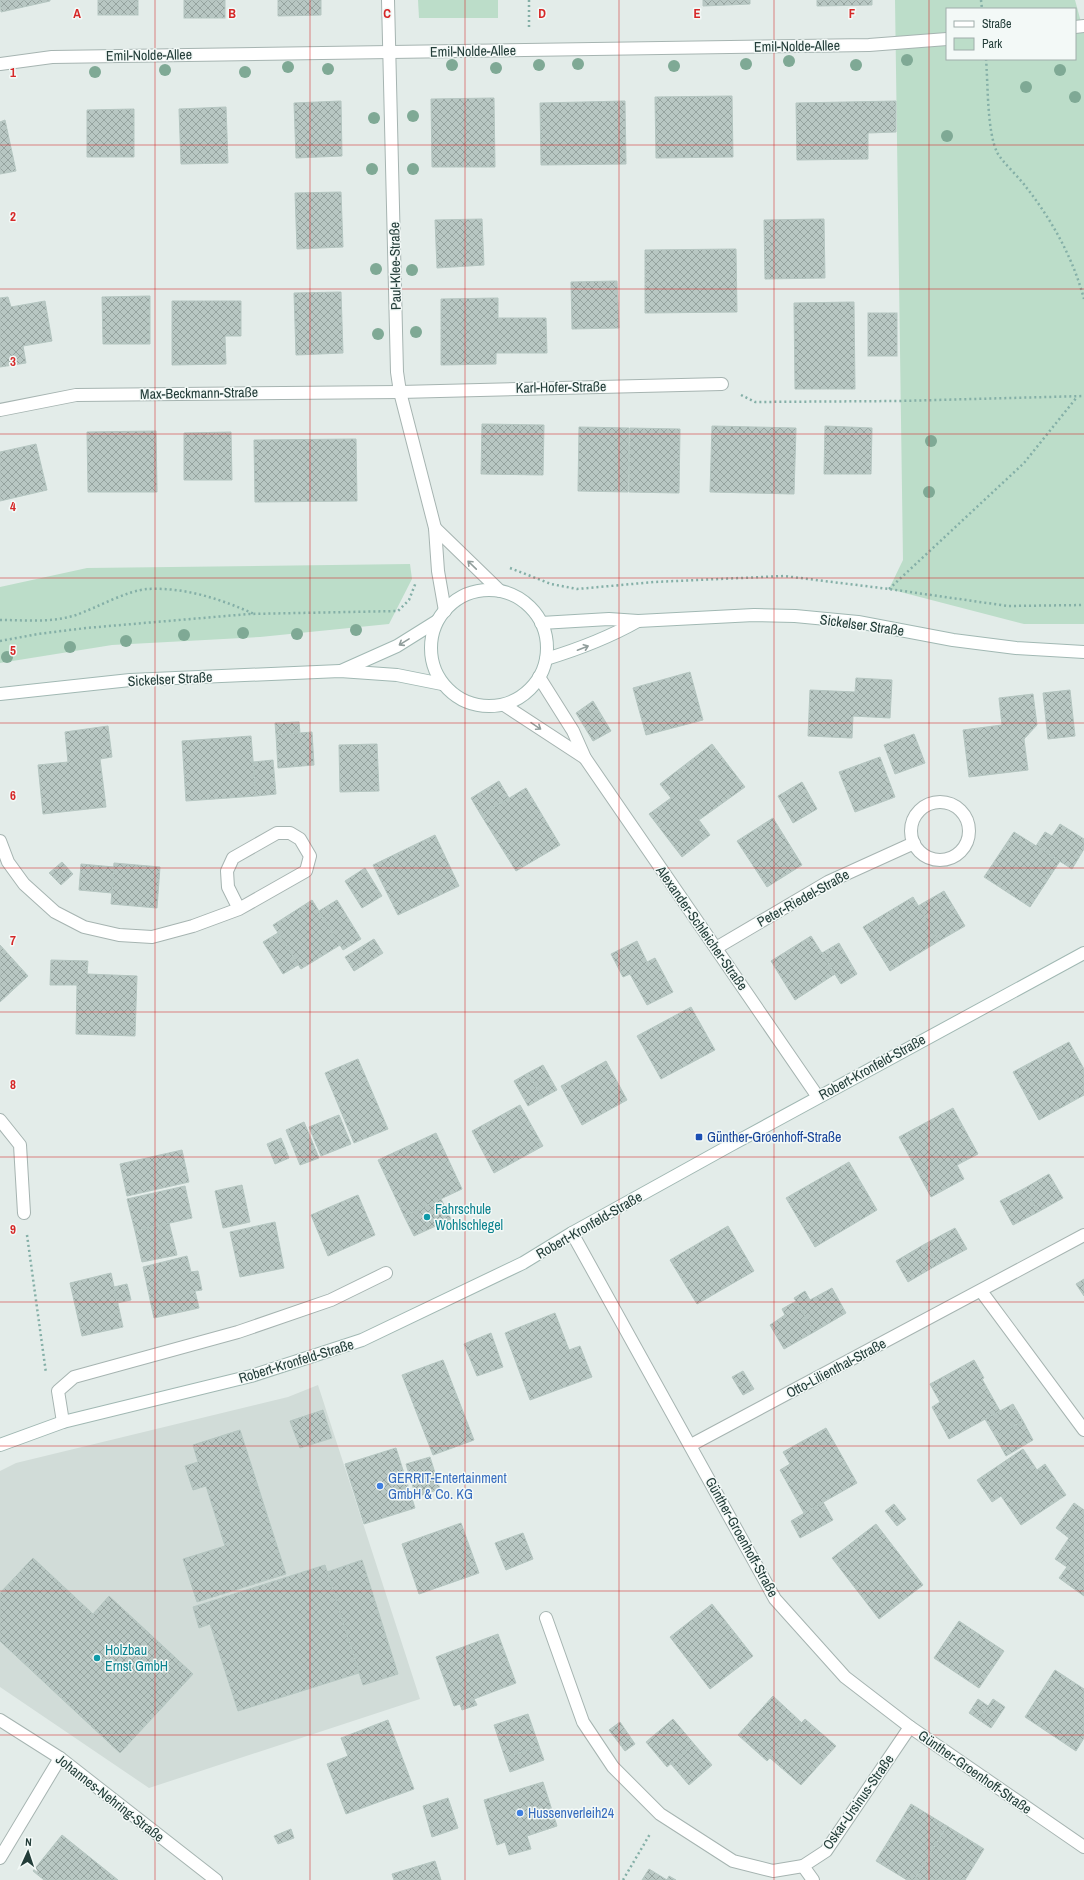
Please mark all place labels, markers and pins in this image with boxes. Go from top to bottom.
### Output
place label: Günther-Groenhoff-Straße [707,1128,841,1146]
marker: Günther-Groenhoff-Straße [694,1132,704,1142]
place label: Fahrschule Wohlschlegel [435,1200,503,1234]
marker: Fahrschule Wohlschlegel [422,1212,432,1222]
place label: GERRIT-Entertainment GmbH & Co. KG [388,1469,507,1503]
marker: GERRIT-Entertainment GmbH & Co. KG [375,1481,385,1491]
place label: Holzbau Ernst GmbH [105,1641,168,1675]
marker: Holzbau Ernst GmbH [92,1653,102,1663]
place label: Hussenverleih24 [528,1804,615,1822]
marker: Hussenverleih24 [515,1808,525,1818]

